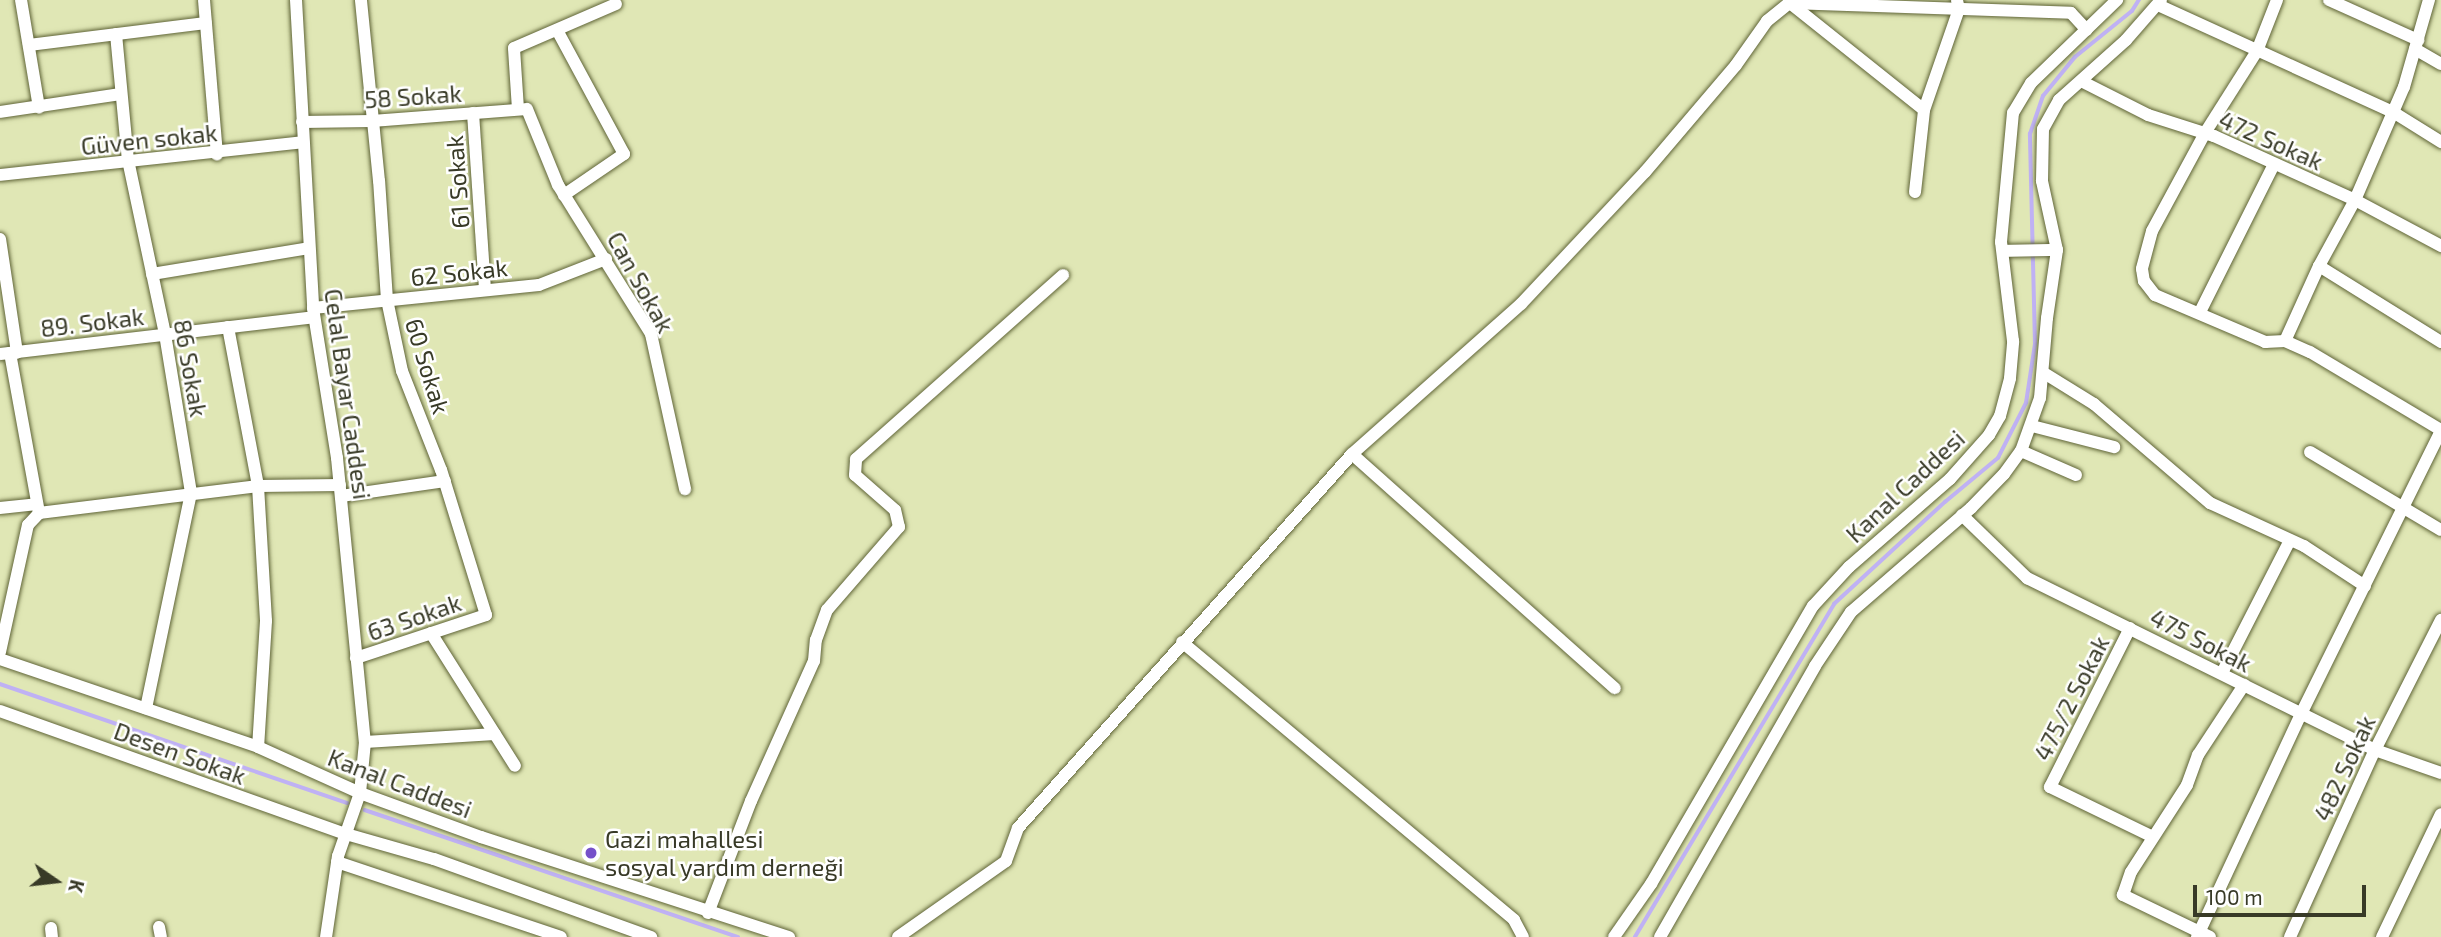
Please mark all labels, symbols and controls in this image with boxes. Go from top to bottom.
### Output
street label: 58 Sokak [363,78,463,114]
street label: 472 Sokak [2215,104,2327,176]
street label: Güven sokak [79,118,219,160]
street label: 61 Sokak [439,134,475,230]
street label: Can Sokak [602,227,680,337]
street label: 62 Sokak [409,253,509,291]
street label: Celal Bayar Caddesi [319,286,377,502]
street label: 89. Sokak [39,301,145,343]
street label: 60 Sokak [400,315,456,417]
street label: 86 Sokak [168,317,214,419]
street label: Kanal Caddesi [1839,424,1971,548]
street label: 63 Sokak [363,588,465,646]
street label: 475 Sokak [2145,602,2257,678]
street label: 475/2 Sokak [2027,631,2115,765]
street label: 482 Sokak [2307,711,2381,825]
street label: Desen Sokak [110,716,250,790]
street label: Kanal Caddesi [324,742,476,824]
place label: Gazi mahallesi sosyal yardım derneği [605,825,845,881]
marker: Gazi mahallesi sosyal yardım derneği [583,845,599,861]
north arrow [21,846,91,916]
scale bar [2196,870,2369,914]
text: K [64,878,89,895]
text: 100 m [2206,884,2263,909]

